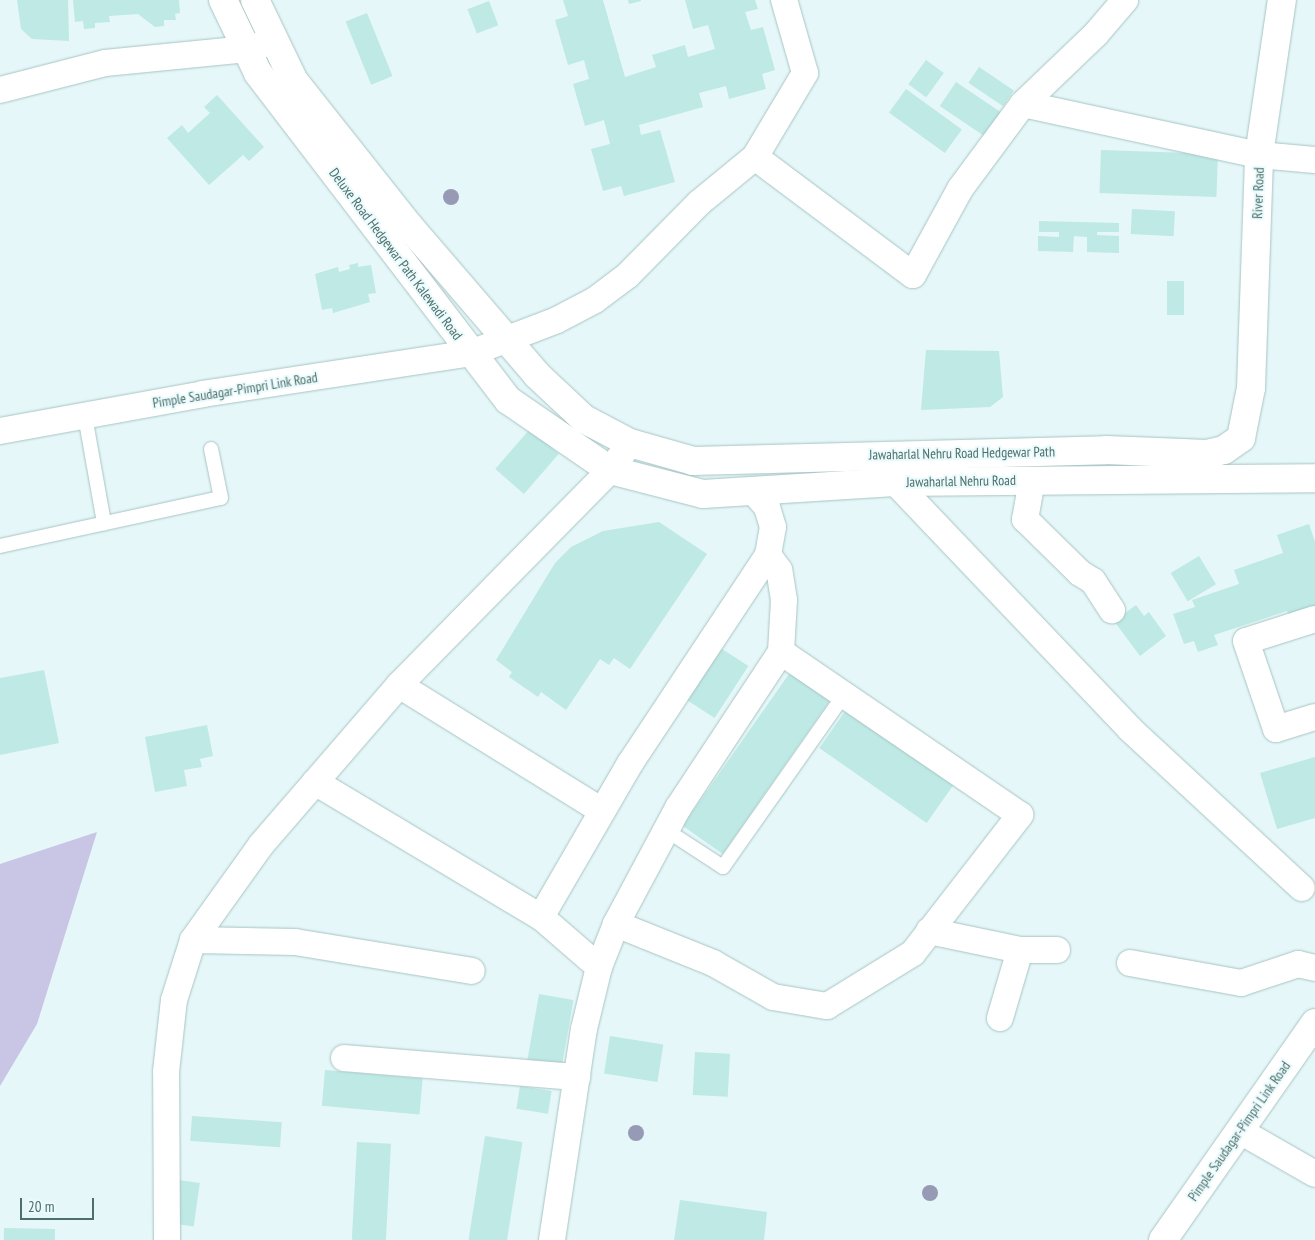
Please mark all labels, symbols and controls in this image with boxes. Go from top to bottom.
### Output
street label: Deluxe Road Hedgewar Path Kalewadi Road [326,165,466,343]
street label: River Road [1249,167,1267,219]
street label: Pimple Saudagar-Pimpri Link Road [151,369,319,411]
street label: Jawaharlal Nehru Road Hedgewar Path [869,443,1055,463]
street label: Jawaharlal Nehru Road [906,472,1016,490]
street label: Pimple Saudagar-Pimpri Link Road [1184,1058,1294,1204]
scale bar [22,1188,96,1220]
text: 20 m [28,1197,54,1216]

